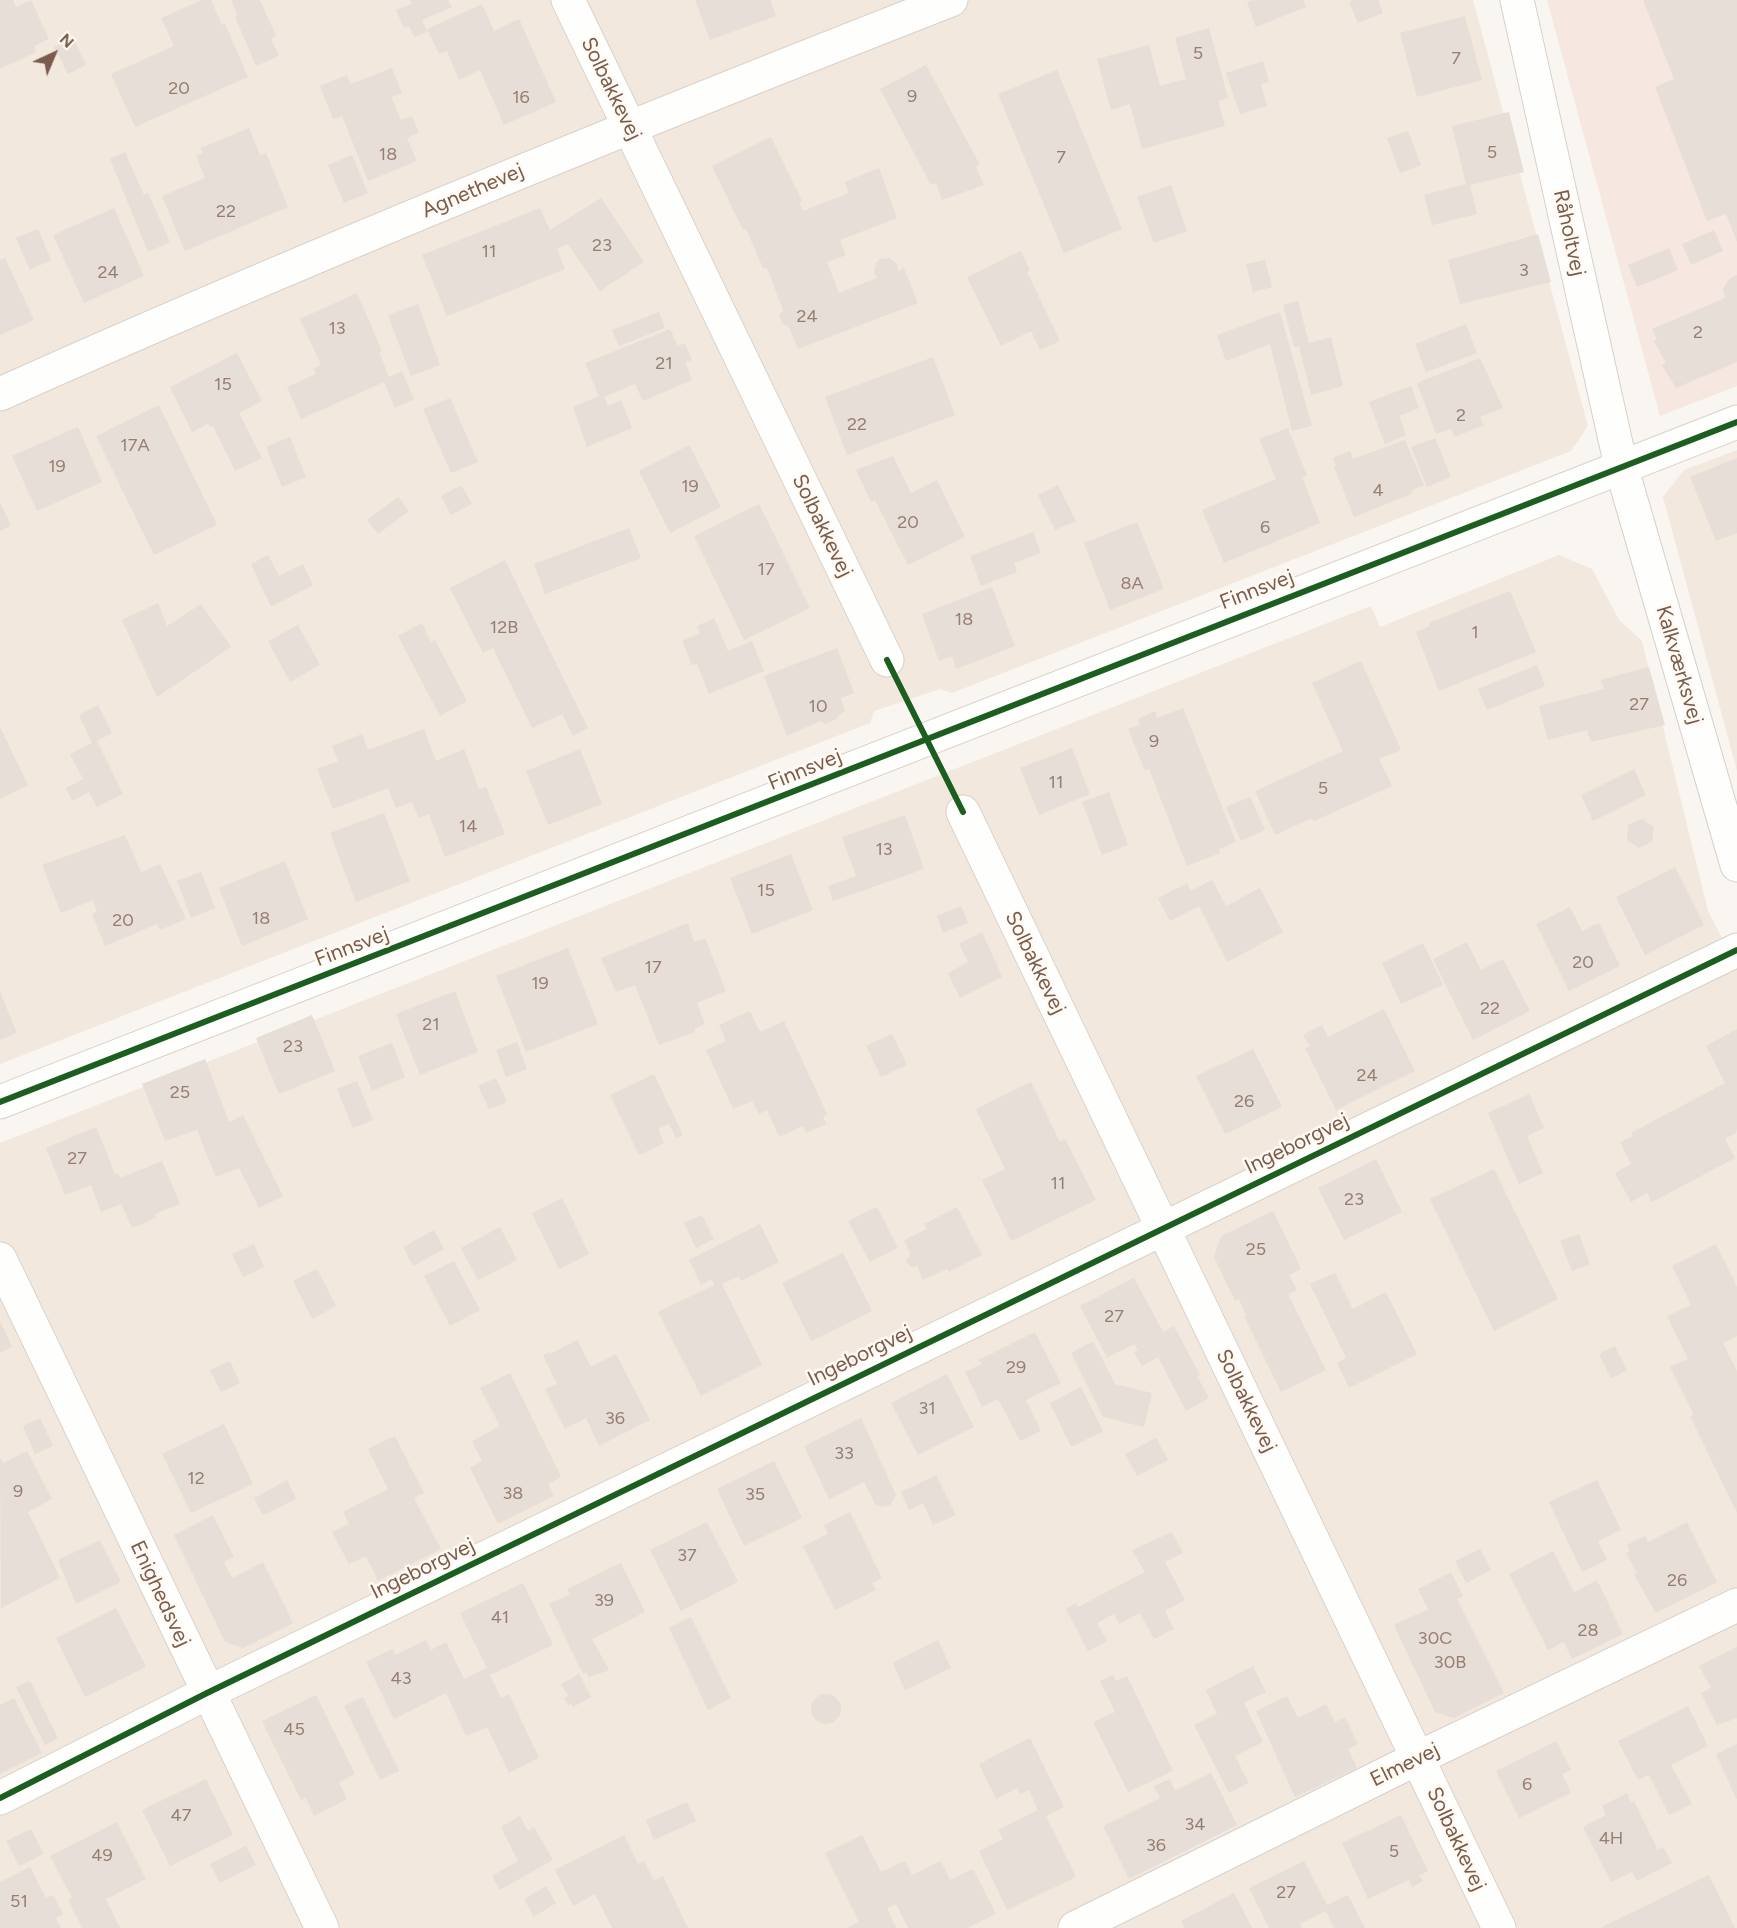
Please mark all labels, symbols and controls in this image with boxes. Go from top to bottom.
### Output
north arrow [24,24,84,84]
text: N [56,30,78,52]
street label: Solbakkevej [575,33,647,145]
house number: 5 [1193,43,1203,65]
house number: 7 [1451,48,1461,70]
house number: 20 [168,78,190,100]
house number: 9 [907,86,917,108]
house number: 16 [512,87,530,109]
house number: 5 [1487,142,1497,164]
house number: 18 [379,144,397,166]
house number: 7 [1056,147,1066,169]
street label: Agnethevej [418,158,528,224]
street label: Råholtvej [1548,187,1590,279]
house number: 22 [216,201,236,223]
house number: 23 [592,235,612,257]
house number: 11 [482,241,496,263]
house number: 3 [1519,260,1529,282]
house number: 24 [97,262,119,284]
house number: 24 [796,306,818,328]
house number: 13 [328,318,346,340]
house number: 2 [1693,322,1703,344]
house number: 21 [655,353,673,375]
house number: 15 [214,374,232,396]
house number: 2 [1456,405,1466,427]
house number: 22 [847,414,867,436]
house number: 17A [120,435,150,457]
house number: 19 [48,456,66,478]
street label: Solbakkevej [786,470,858,582]
house number: 19 [681,476,699,498]
house number: 4 [1372,480,1384,502]
house number: 20 [897,512,919,534]
house number: 6 [1260,517,1270,539]
house number: 17 [757,559,775,581]
street label: Finnsvej [1216,564,1298,616]
house number: 8A [1120,573,1144,595]
street label: Kalkværksvej [1650,603,1708,727]
house number: 18 [955,609,973,631]
house number: 12B [490,617,518,639]
house number: 1 [1471,622,1479,644]
house number: 27 [1629,694,1649,716]
house number: 10 [809,696,827,718]
house number: 9 [1149,731,1159,753]
street label: Finnsvej [764,744,846,796]
house number: 11 [1049,772,1063,794]
house number: 5 [1318,778,1328,800]
house number: 14 [459,816,477,838]
house number: 13 [875,839,893,861]
house number: 15 [757,880,775,902]
street label: Solbakkevej [999,907,1071,1019]
house number: 18 [252,908,270,930]
house number: 20 [112,910,134,932]
street label: Finnsvej [311,921,393,973]
house number: 20 [1572,952,1594,974]
house number: 17 [644,957,662,979]
house number: 19 [531,973,549,995]
house number: 22 [1480,998,1500,1020]
house number: 21 [422,1014,440,1036]
house number: 23 [283,1036,303,1058]
house number: 24 [1356,1065,1378,1087]
house number: 25 [170,1082,190,1104]
house number: 26 [1234,1091,1254,1113]
street label: Ingeborgvej [1241,1108,1353,1180]
house number: 27 [67,1148,87,1170]
house number: 11 [1051,1173,1065,1195]
house number: 23 [1344,1189,1364,1211]
house number: 25 [1246,1239,1266,1261]
house number: 27 [1104,1306,1124,1328]
street label: Ingeborgvej [804,1320,916,1392]
street label: Solbakkevej [1210,1345,1282,1457]
house number: 29 [1006,1357,1026,1379]
house number: 31 [918,1398,936,1420]
house number: 36 [605,1408,625,1430]
house number: 33 [834,1443,854,1465]
house number: 12 [187,1468,205,1490]
house number: 9 [13,1481,23,1503]
house number: 38 [503,1483,523,1505]
house number: 35 [745,1484,765,1506]
street label: Ingeborgvej [367,1533,479,1605]
street label: Enighedsvej [124,1537,196,1651]
house number: 37 [677,1545,697,1567]
house number: 26 [1667,1570,1687,1592]
house number: 39 [594,1590,614,1612]
house number: 41 [491,1607,509,1629]
house number: 28 [1577,1620,1599,1642]
house number: 30C [1418,1628,1452,1650]
house number: 30B [1434,1652,1466,1674]
house number: 43 [391,1668,411,1690]
house number: 45 [283,1719,305,1741]
street label: Elmevej [1366,1737,1444,1793]
house number: 6 [1522,1774,1532,1796]
street label: Solbakkevej [1421,1783,1491,1895]
house number: 47 [171,1805,191,1827]
house number: 34 [1185,1814,1205,1836]
house number: 4H [1599,1828,1623,1850]
house number: 36 [1146,1835,1166,1857]
house number: 5 [1389,1841,1399,1863]
house number: 49 [91,1845,113,1867]
house number: 27 [1276,1882,1296,1904]
house number: 51 [10,1891,28,1913]

